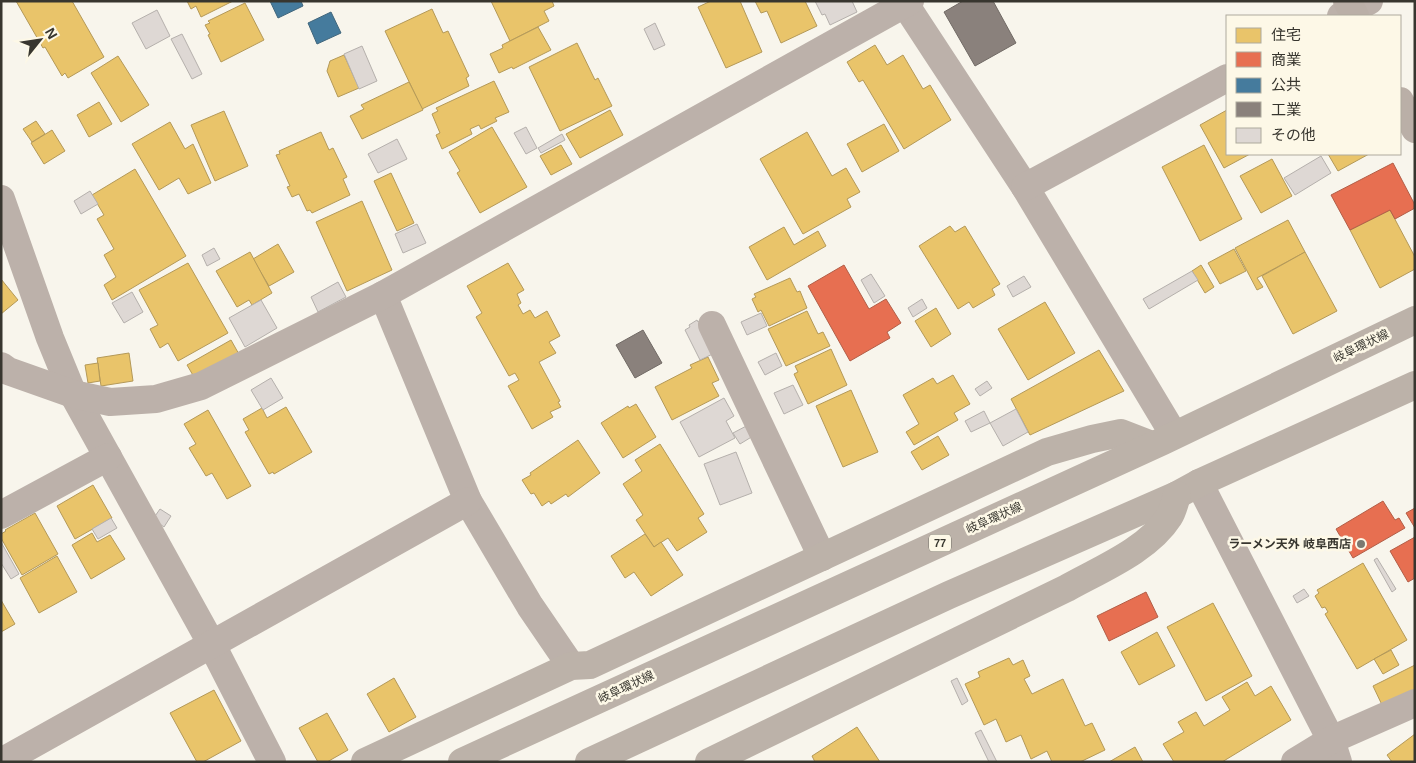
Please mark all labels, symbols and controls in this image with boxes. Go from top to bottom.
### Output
north arrow [15,15,65,65]
legend [1226,15,1401,155]
text: N [42,25,61,42]
text: 住宅 [1271,26,1301,43]
text: 商業 [1271,51,1301,68]
text: 公共 [1271,76,1301,93]
text: 工業 [1271,101,1301,118]
text: その他 [1271,126,1316,143]
street label: 岐阜環状線 [1331,327,1391,365]
street label: 岐阜環状線 [964,499,1024,537]
road number: 77 [929,534,951,552]
place label: ラーメン天外 岐阜西店 [1228,537,1351,551]
marker: ラーメン天外 岐阜西店 [1355,538,1367,550]
street label: 岐阜環状線 [596,668,656,706]

